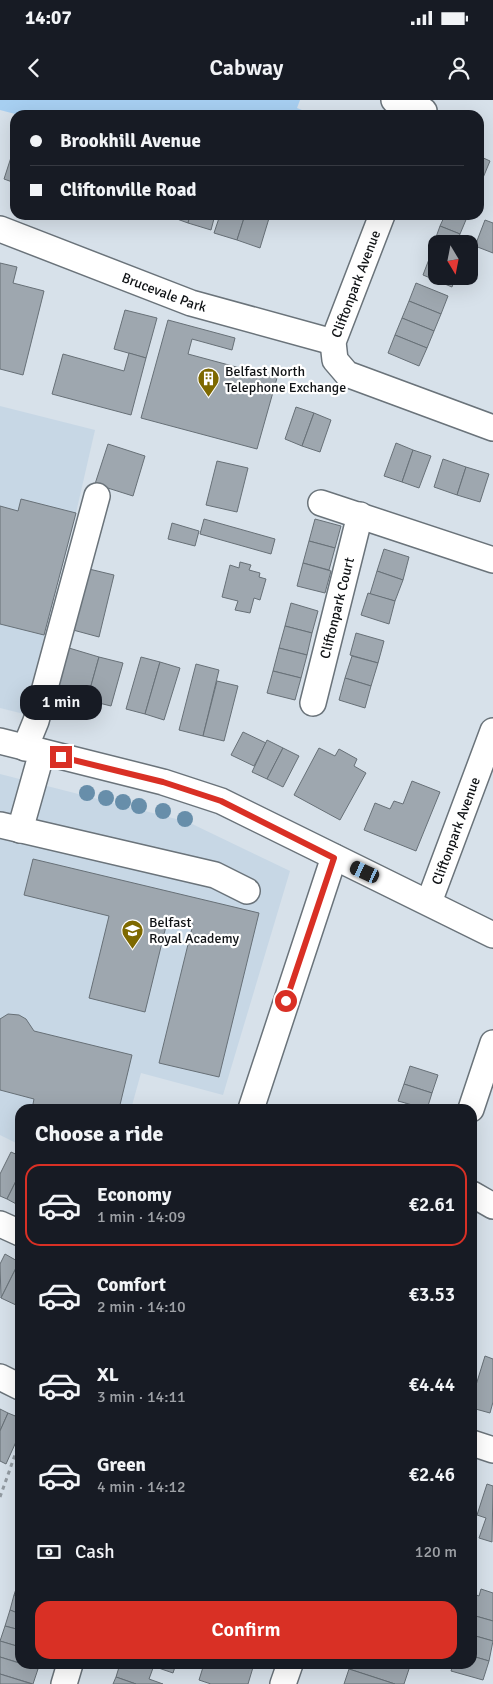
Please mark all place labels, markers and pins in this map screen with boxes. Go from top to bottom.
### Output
place label: Belfast North Telephone Exchange [225,363,346,396]
building icon: Belfast North Telephone Exchange [197,367,221,398]
place label: Belfast Royal Academy [149,914,239,947]
school or university icon: Belfast Royal Academy [121,918,145,949]

